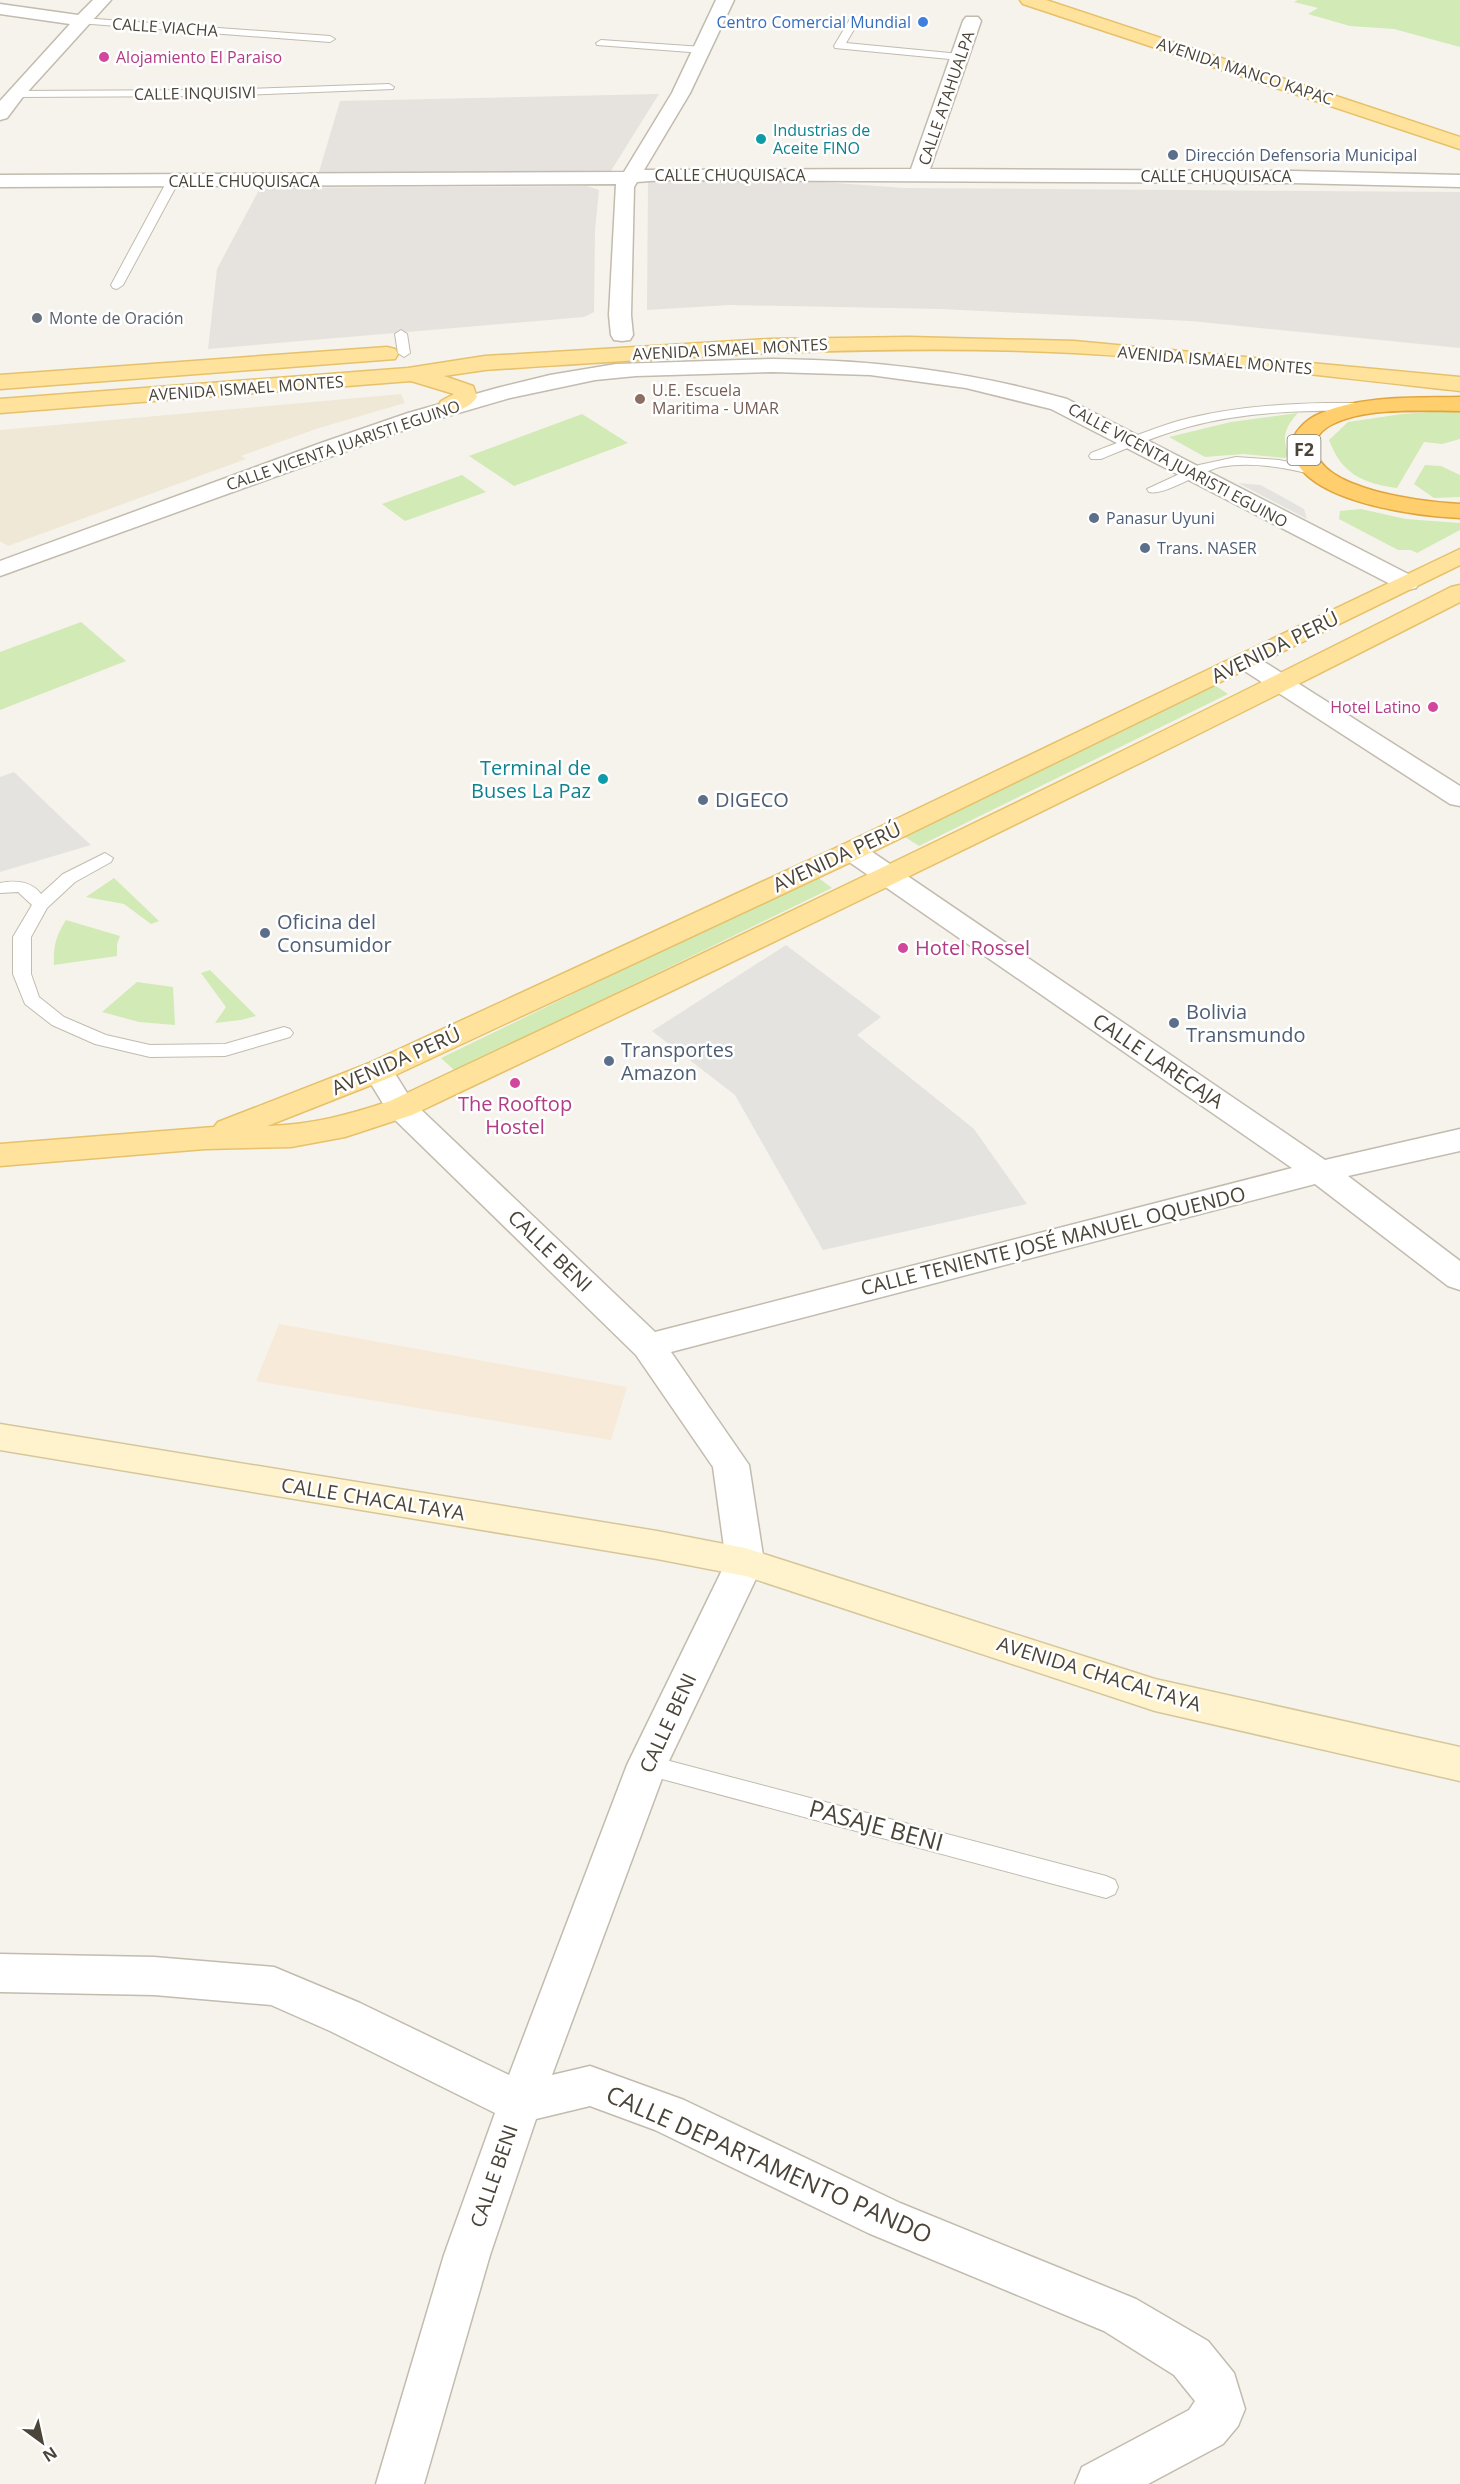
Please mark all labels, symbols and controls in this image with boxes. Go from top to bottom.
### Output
place label: Centro Comercial Mundial [717,11,911,33]
street label: CALLE VIACHA [111,12,220,42]
marker: Centro Comercial Mundial [916,15,930,29]
street label: CALLE ATAHUALPA [913,27,980,168]
street label: AVENIDA MANCO KAPAC [1154,32,1336,110]
place label: Alojamiento El Paraiso [116,46,282,68]
marker: Alojamiento El Paraiso [97,50,111,64]
street label: CALLE INQUISIVI [134,81,256,105]
place label: Industrias de Aceite FINO [773,119,870,159]
marker: Industrias de Aceite FINO [754,132,768,146]
place label: Dirección Defensoria Municipal [1185,144,1417,166]
marker: Dirección Defensoria Municipal [1166,148,1180,162]
street label: CALLE CHUQUISACA [654,164,806,186]
street label: CALLE CHUQUISACA [1140,165,1292,187]
street label: CALLE CHUQUISACA [168,170,320,192]
place label: Monte de Oración [49,307,184,329]
marker: Monte de Oración [30,311,44,325]
street label: AVENIDA ISMAEL MONTES [632,333,828,365]
street label: AVENIDA ISMAEL MONTES [1117,341,1314,379]
street label: AVENIDA ISMAEL MONTES [148,370,344,406]
place label: U.E. Escuela Maritima - UMAR [652,379,779,419]
marker: U.E. Escuela Maritima - UMAR [633,392,647,406]
street label: CALLE VICENTA JUARISTI EGUINO [223,395,463,495]
street label: CALLE VICENTA JUARISTI EGUINO [1064,398,1292,532]
road number: F2 [1288,435,1320,465]
place label: Panasur Uyuni [1106,507,1215,529]
marker: Panasur Uyuni [1087,511,1101,525]
place label: Trans. NASER [1157,537,1257,559]
marker: Trans. NASER [1138,541,1152,555]
street label: AVENIDA PERÚ [1207,604,1343,689]
place label: Hotel Latino [1330,696,1421,718]
marker: Hotel Latino [1426,700,1440,714]
place label: Terminal de Buses La Paz [471,754,591,804]
marker: Terminal de Buses La Paz [596,772,610,786]
place label: DIGECO [715,786,789,813]
marker: DIGECO [696,793,710,807]
street label: AVENIDA PERÚ [768,815,905,898]
place label: Oficina del Consumidor [277,908,392,958]
marker: Oficina del Consumidor [258,926,272,940]
place label: Hotel Rossel [915,934,1030,961]
marker: Hotel Rossel [896,941,910,955]
place label: Bolivia Transmundo [1186,998,1305,1048]
street label: CALLE LARECAJA [1088,1007,1229,1115]
marker: Bolivia Transmundo [1167,1016,1181,1030]
street label: AVENIDA PERÚ [327,1020,465,1101]
place label: Transportes Amazon [621,1036,733,1086]
marker: Transportes Amazon [602,1054,616,1068]
marker: The Rooftop Hostel [508,1076,522,1090]
place label: The Rooftop Hostel [458,1090,572,1140]
street label: CALLE TENIENTE JOSÉ MANUEL OQUENDO [858,1180,1248,1301]
street label: CALLE BENI [502,1204,598,1298]
street label: CALLE CHACALTAYA [279,1471,467,1526]
street label: AVENIDA CHACALTAYA [994,1630,1205,1718]
street label: CALLE BENI [633,1669,702,1777]
street label: PASAJE BENI [806,1791,947,1858]
street label: CALLE DEPARTAMENTO PANDO [601,2077,938,2251]
street label: CALLE BENI [463,2121,524,2231]
north arrow [12,2412,72,2472]
text: N [39,2442,62,2467]

